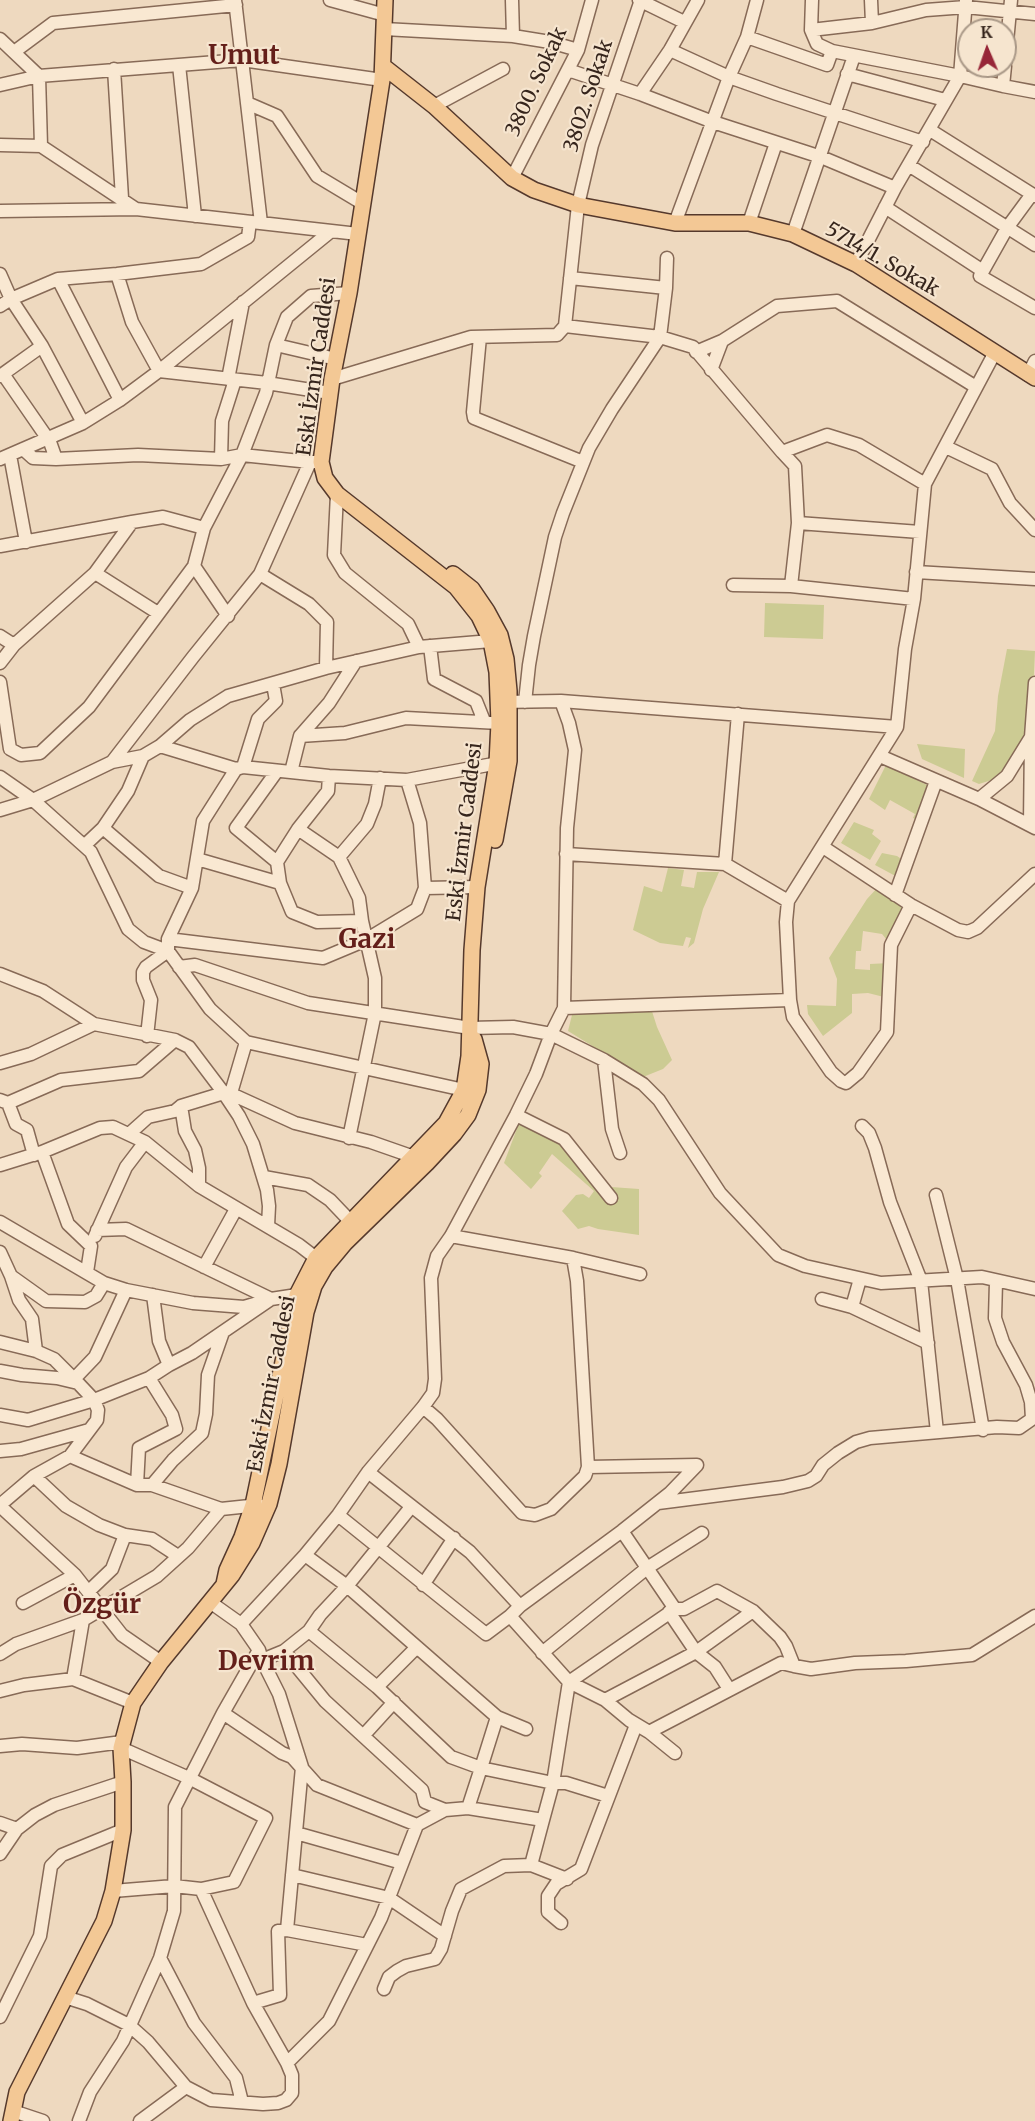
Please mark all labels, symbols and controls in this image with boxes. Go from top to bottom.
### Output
north arrow [957,18,1017,78]
text: K [980,22,993,42]
street label: 3800. Sokak [501,24,573,140]
street label: 3802. Sokak [560,37,618,155]
district label: Umut [208,41,280,73]
street label: 5714/1. Sokak [821,218,943,302]
street label: Eski İzmir Caddesi [293,276,341,458]
street label: Eski İzmir Caddesi [442,741,488,923]
district label: Gazi [339,925,395,957]
street label: Eski İzmir Caddesi [243,1293,301,1475]
district label: Özgür [63,1590,141,1622]
district label: Devrim [218,1647,314,1679]

